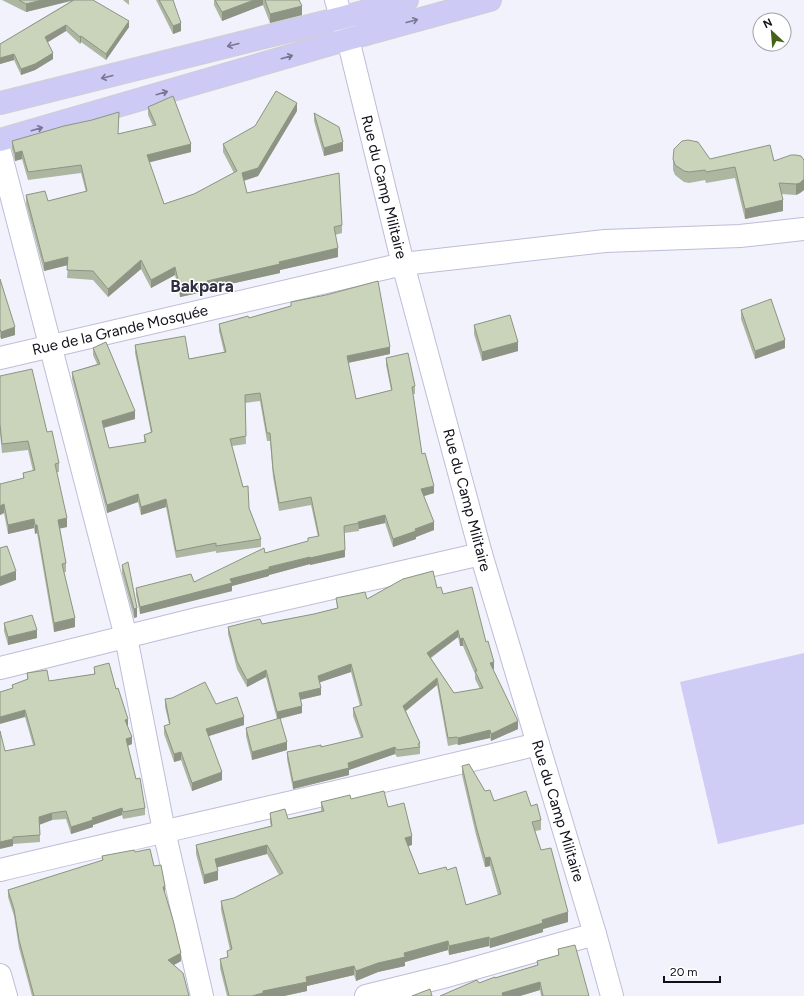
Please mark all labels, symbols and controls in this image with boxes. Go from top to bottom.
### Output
north arrow [752,12,792,52]
text: N [761,16,775,31]
one-way arrow [406,17,419,24]
one-way arrow [227,42,240,50]
one-way arrow [281,52,294,60]
one-way arrow [101,74,114,81]
one-way arrow [156,89,169,96]
street label: Rue du Camp Militaire [357,113,411,261]
one-way arrow [31,125,44,132]
district label: Bakpara [170,276,234,296]
street label: Rue de la Grande Mosquée [30,301,210,359]
street label: Rue du Camp Militaire [439,427,495,573]
street label: Rue du Camp Militaire [528,738,588,884]
scale bar [664,958,720,984]
text: 20 m [670,965,698,979]

